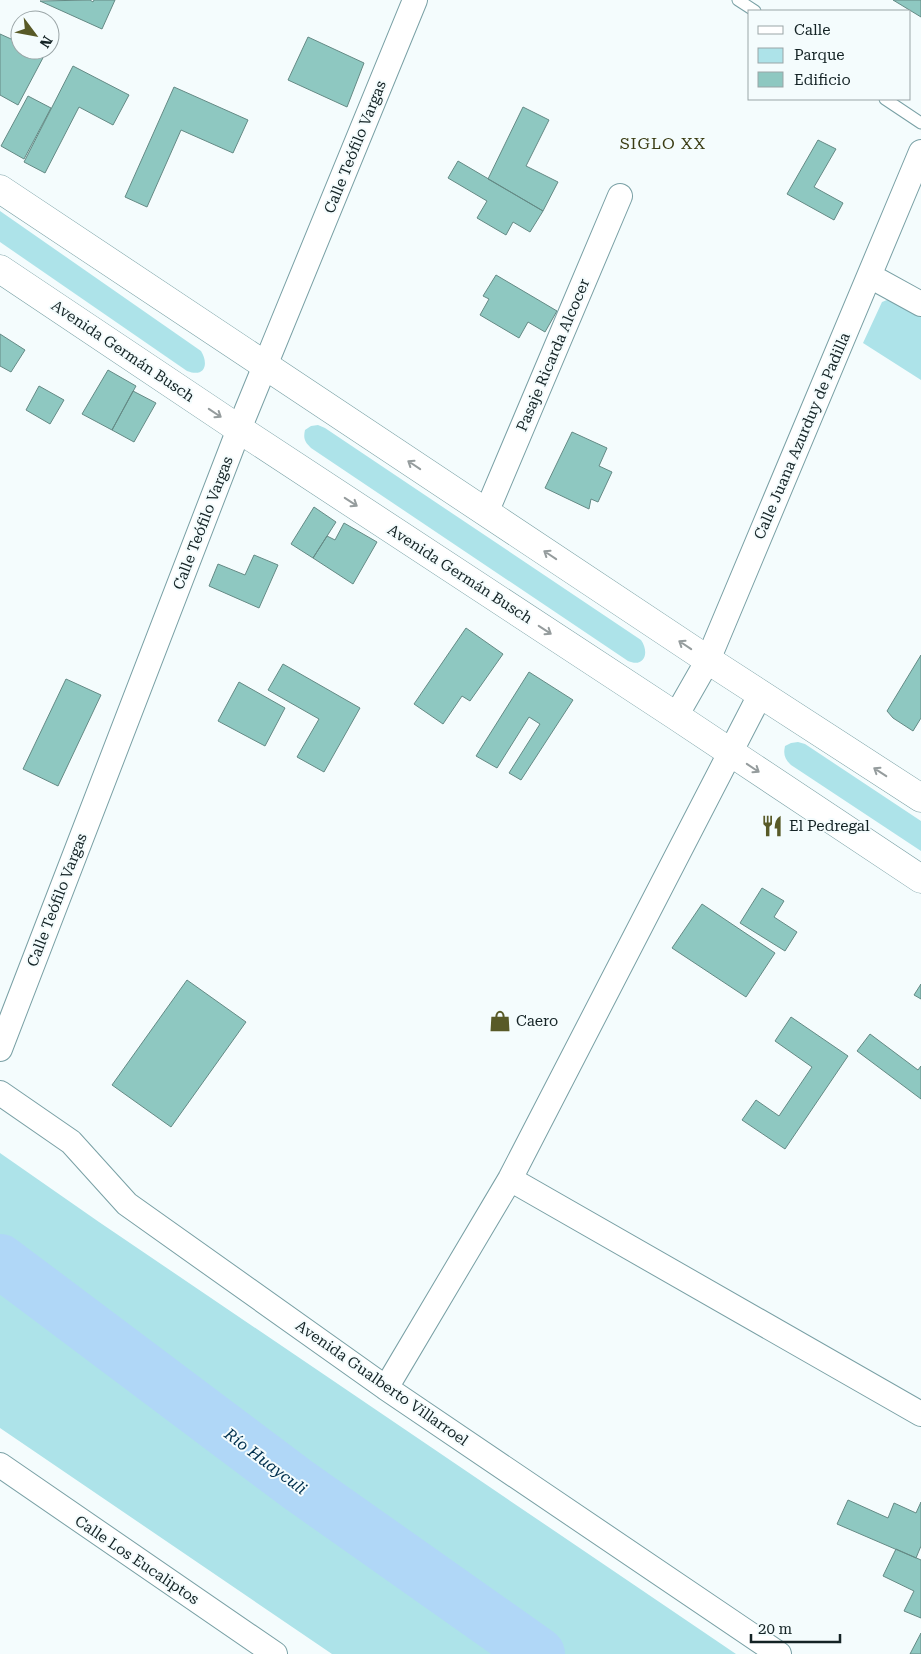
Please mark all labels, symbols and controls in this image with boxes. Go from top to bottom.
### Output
north arrow [10,10,60,60]
legend [748,10,911,100]
text: Calle [794,21,830,39]
text: N [36,33,56,51]
text: Parque [794,46,845,64]
text: Edificio [794,71,851,89]
street label: Calle Teófilo Vargas [320,78,390,216]
district label: SIGLO XX [620,134,706,153]
street label: Pasaje Ricarda Alcocer [513,276,593,434]
street label: Avenida Germán Busch [48,296,198,406]
street label: Calle Juana Azurduy de Padilla [750,330,854,542]
one-way arrow [208,408,222,418]
street label: Calle Teófilo Vargas [169,454,237,592]
one-way arrow [408,460,422,470]
one-way arrow [343,497,357,507]
street label: Avenida Germán Busch [384,521,536,628]
one-way arrow [543,550,557,560]
one-way arrow [538,624,552,635]
one-way arrow [679,640,693,650]
one-way arrow [746,763,760,773]
one-way arrow [874,766,888,776]
restaurant icon: El Pedregal [759,813,785,839]
place label: El Pedregal [789,817,870,835]
street label: Calle Teófilo Vargas [23,831,91,969]
shop icon: Caero [487,1008,513,1034]
place label: Caero [516,1012,558,1030]
street label: Avenida Gualberto Villarroel [292,1316,472,1450]
water label: Río Huayculi [220,1424,311,1498]
street label: Calle Los Eucaliptos [71,1512,203,1608]
scale bar [751,1612,840,1644]
text: 20 m [758,1620,793,1638]

